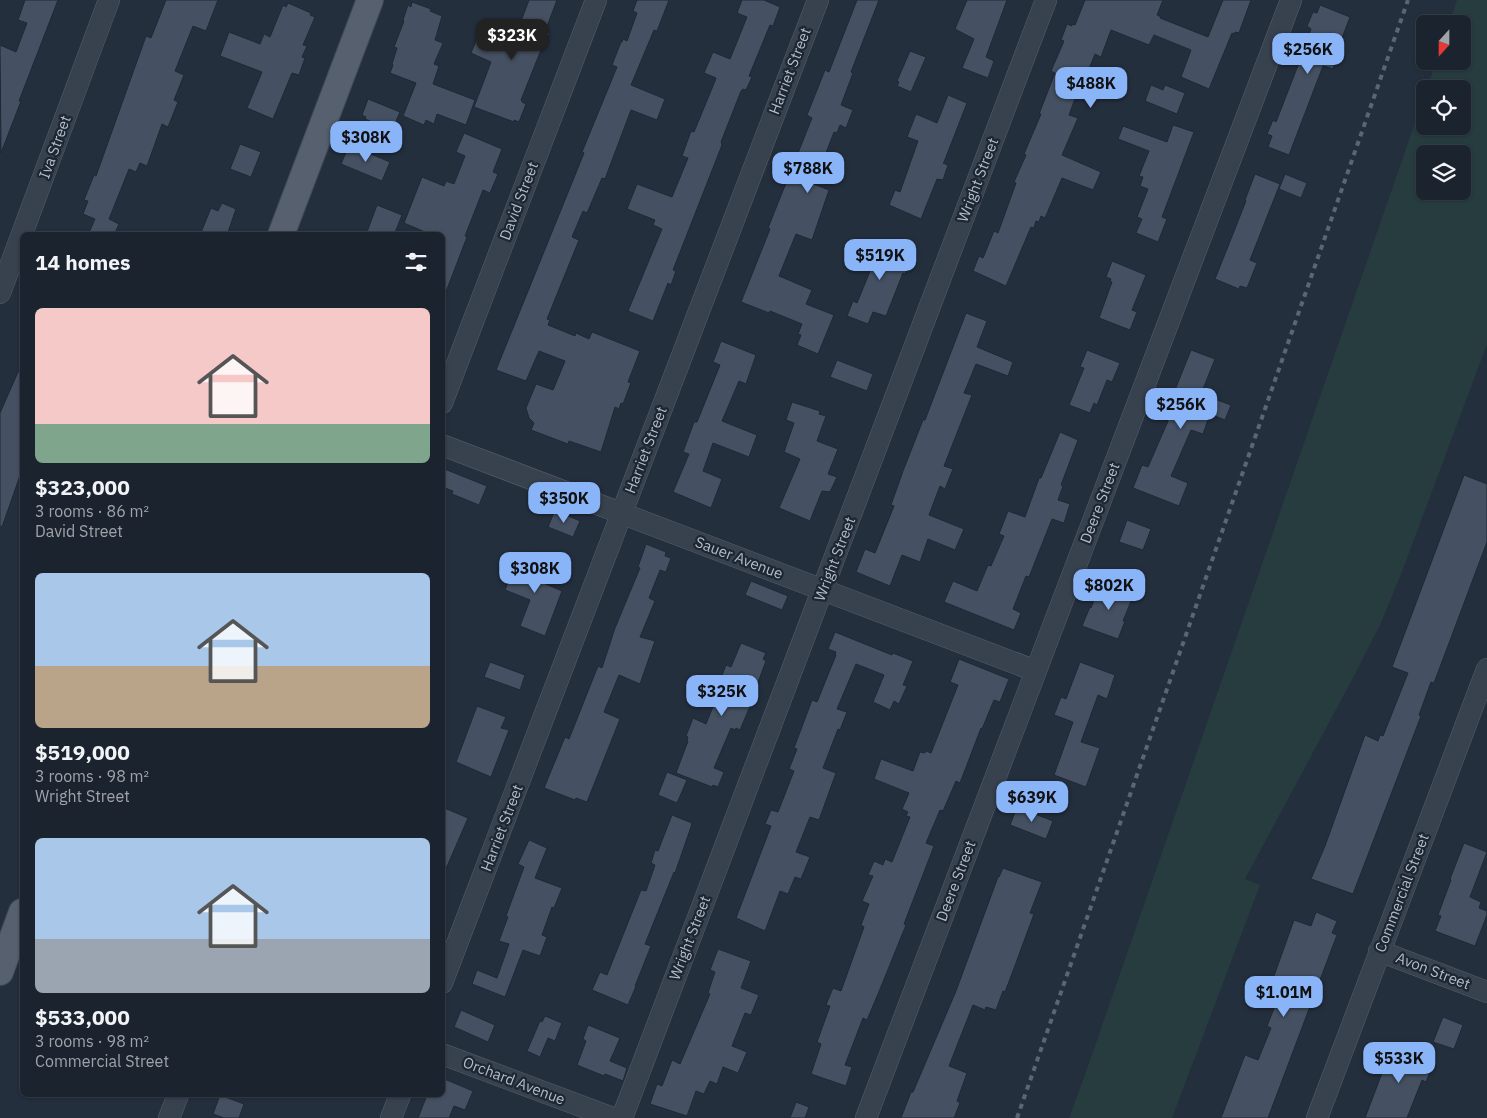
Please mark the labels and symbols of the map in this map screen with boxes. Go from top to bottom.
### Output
north arrow [1416,15,1471,70]
pin: $323K [477,18,547,61]
street label: Harriet Street [764,25,815,117]
pin: $256K [1273,32,1343,75]
pin: $488K [1056,66,1126,109]
street label: Iva Street [34,113,75,181]
pin: $308K [331,120,401,163]
street label: Wright Street [953,135,1002,225]
pin: $788K [773,152,843,194]
street label: David Street [495,159,542,243]
pin: $519K [845,238,915,281]
pin: $256K [1146,388,1216,430]
street label: Harriet Street [620,404,671,496]
street label: Deere Street [1075,460,1124,546]
pin: $350K [529,482,599,524]
street label: Wright Street [810,514,859,604]
street label: Sauer Avenue [693,532,786,583]
pin: $308K [500,552,570,594]
pin: $802K [1074,568,1144,611]
pin: $325K [687,674,757,717]
pin: $639K [997,780,1067,823]
street label: Harriet Street [476,782,527,874]
street label: Commercial Street [1370,831,1433,955]
street label: Deere Street [931,838,980,924]
street label: Wright Street [665,893,714,983]
street label: Avon Street [1393,948,1473,993]
pin: $1.01M [1243,976,1325,1018]
pin: $533K [1364,1042,1434,1084]
street label: Orchard Avenue [460,1052,568,1109]

